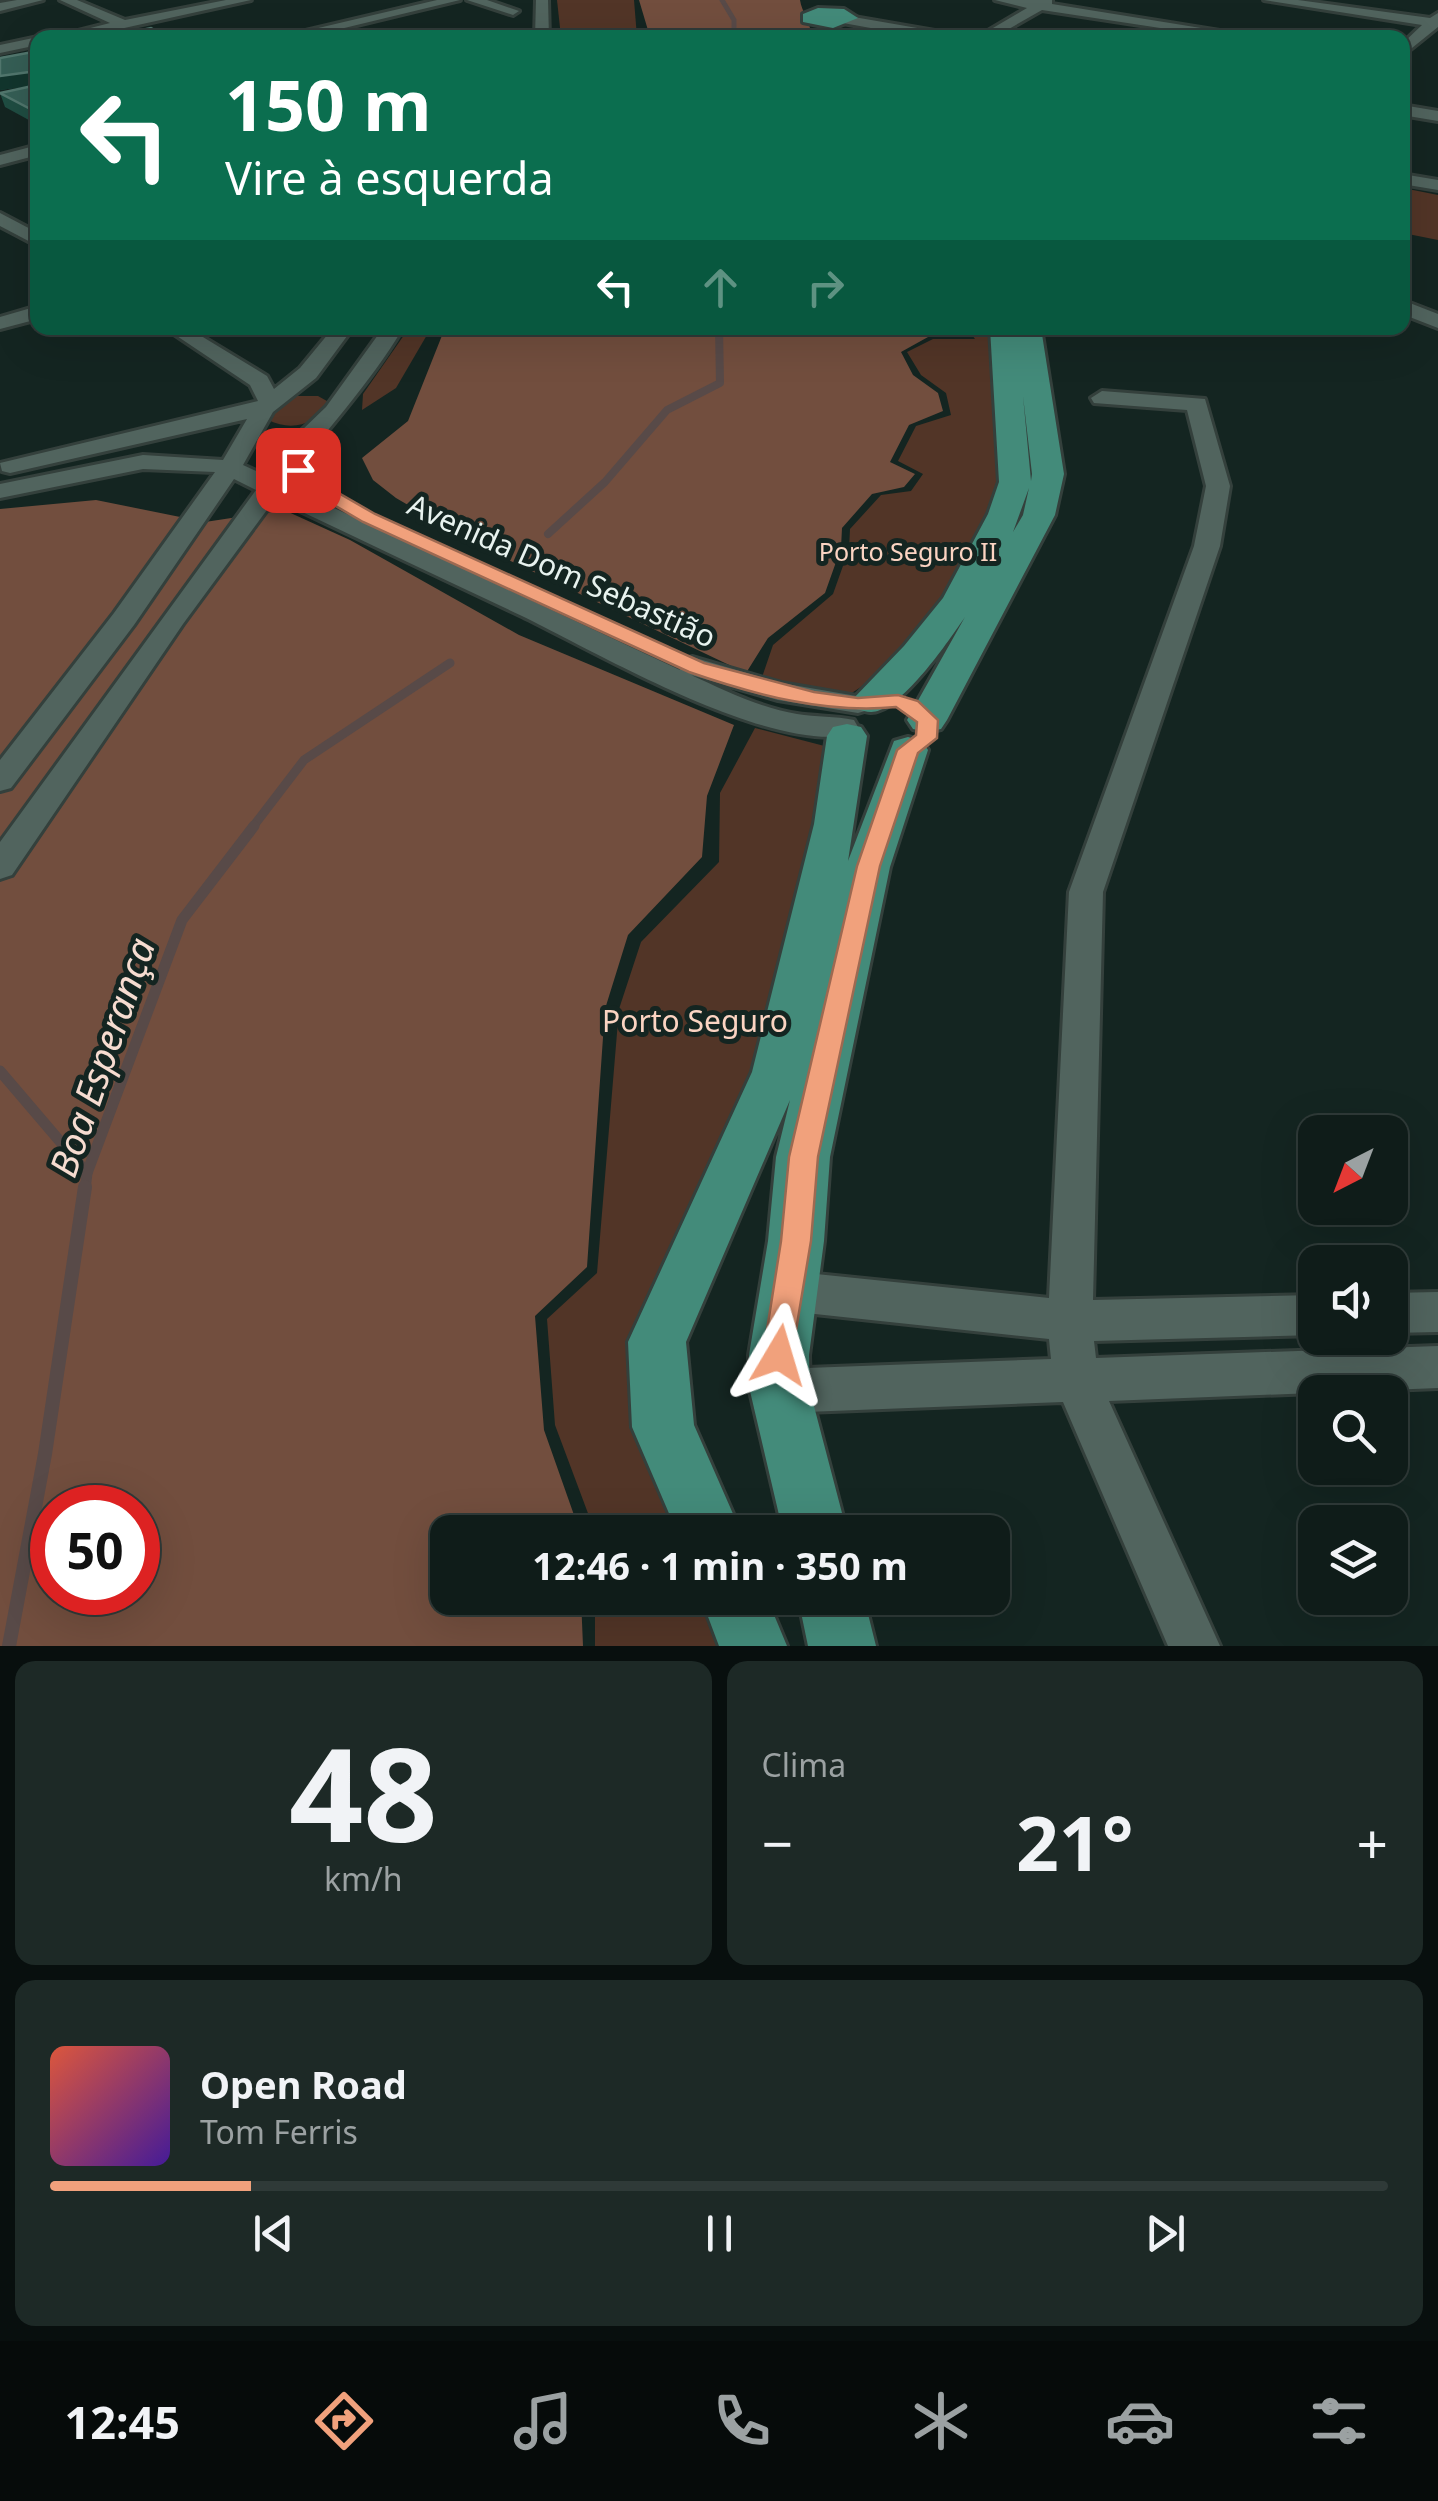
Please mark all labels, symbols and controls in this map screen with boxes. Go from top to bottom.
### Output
text: 150 m [225,56,432,152]
icon: left [60,70,190,200]
text: Vire à esquerda [225,147,554,208]
icon: left [588,260,643,315]
icon: ahead [693,260,748,315]
icon: right [798,260,853,315]
pin [256,428,341,513]
icon: arrive [271,443,326,498]
street label: Avenida Dom Sebastião [401,484,723,656]
park label: Porto Seguro II [819,534,997,568]
water label: Boa Esperança [36,931,166,1183]
park label: Porto Seguro [602,1000,788,1041]
north arrow [1298,1115,1408,1225]
map controls [1298,1115,1408,1615]
button: sound [1298,1245,1408,1355]
position arrow [727,1303,831,1407]
button: search [1298,1375,1408,1485]
speed limit sign: 50 [30,1485,160,1615]
button: layers [1298,1505,1408,1615]
text: 12:46 · 1 min · 350 m [532,1539,908,1591]
text: 48 [289,1703,438,1880]
text: Clima [762,1743,846,1786]
text: 21° [1016,1791,1134,1893]
text: − [762,1805,793,1880]
text: + [1357,1805,1388,1880]
text: km/h [324,1857,403,1900]
text: Open Road [200,2058,407,2110]
text: Tom Ferris [200,2110,358,2153]
icon: previous [246,2206,301,2261]
icon: pause [692,2206,747,2261]
icon: next [1138,2206,1193,2261]
icon: directions [309,2386,379,2456]
icon: music [508,2386,578,2456]
icon: phone [707,2386,777,2456]
icon: climate [906,2386,976,2456]
icon: car [1105,2386,1175,2456]
icon: filters [1304,2386,1374,2456]
text: 12:45 [64,2391,180,2452]

